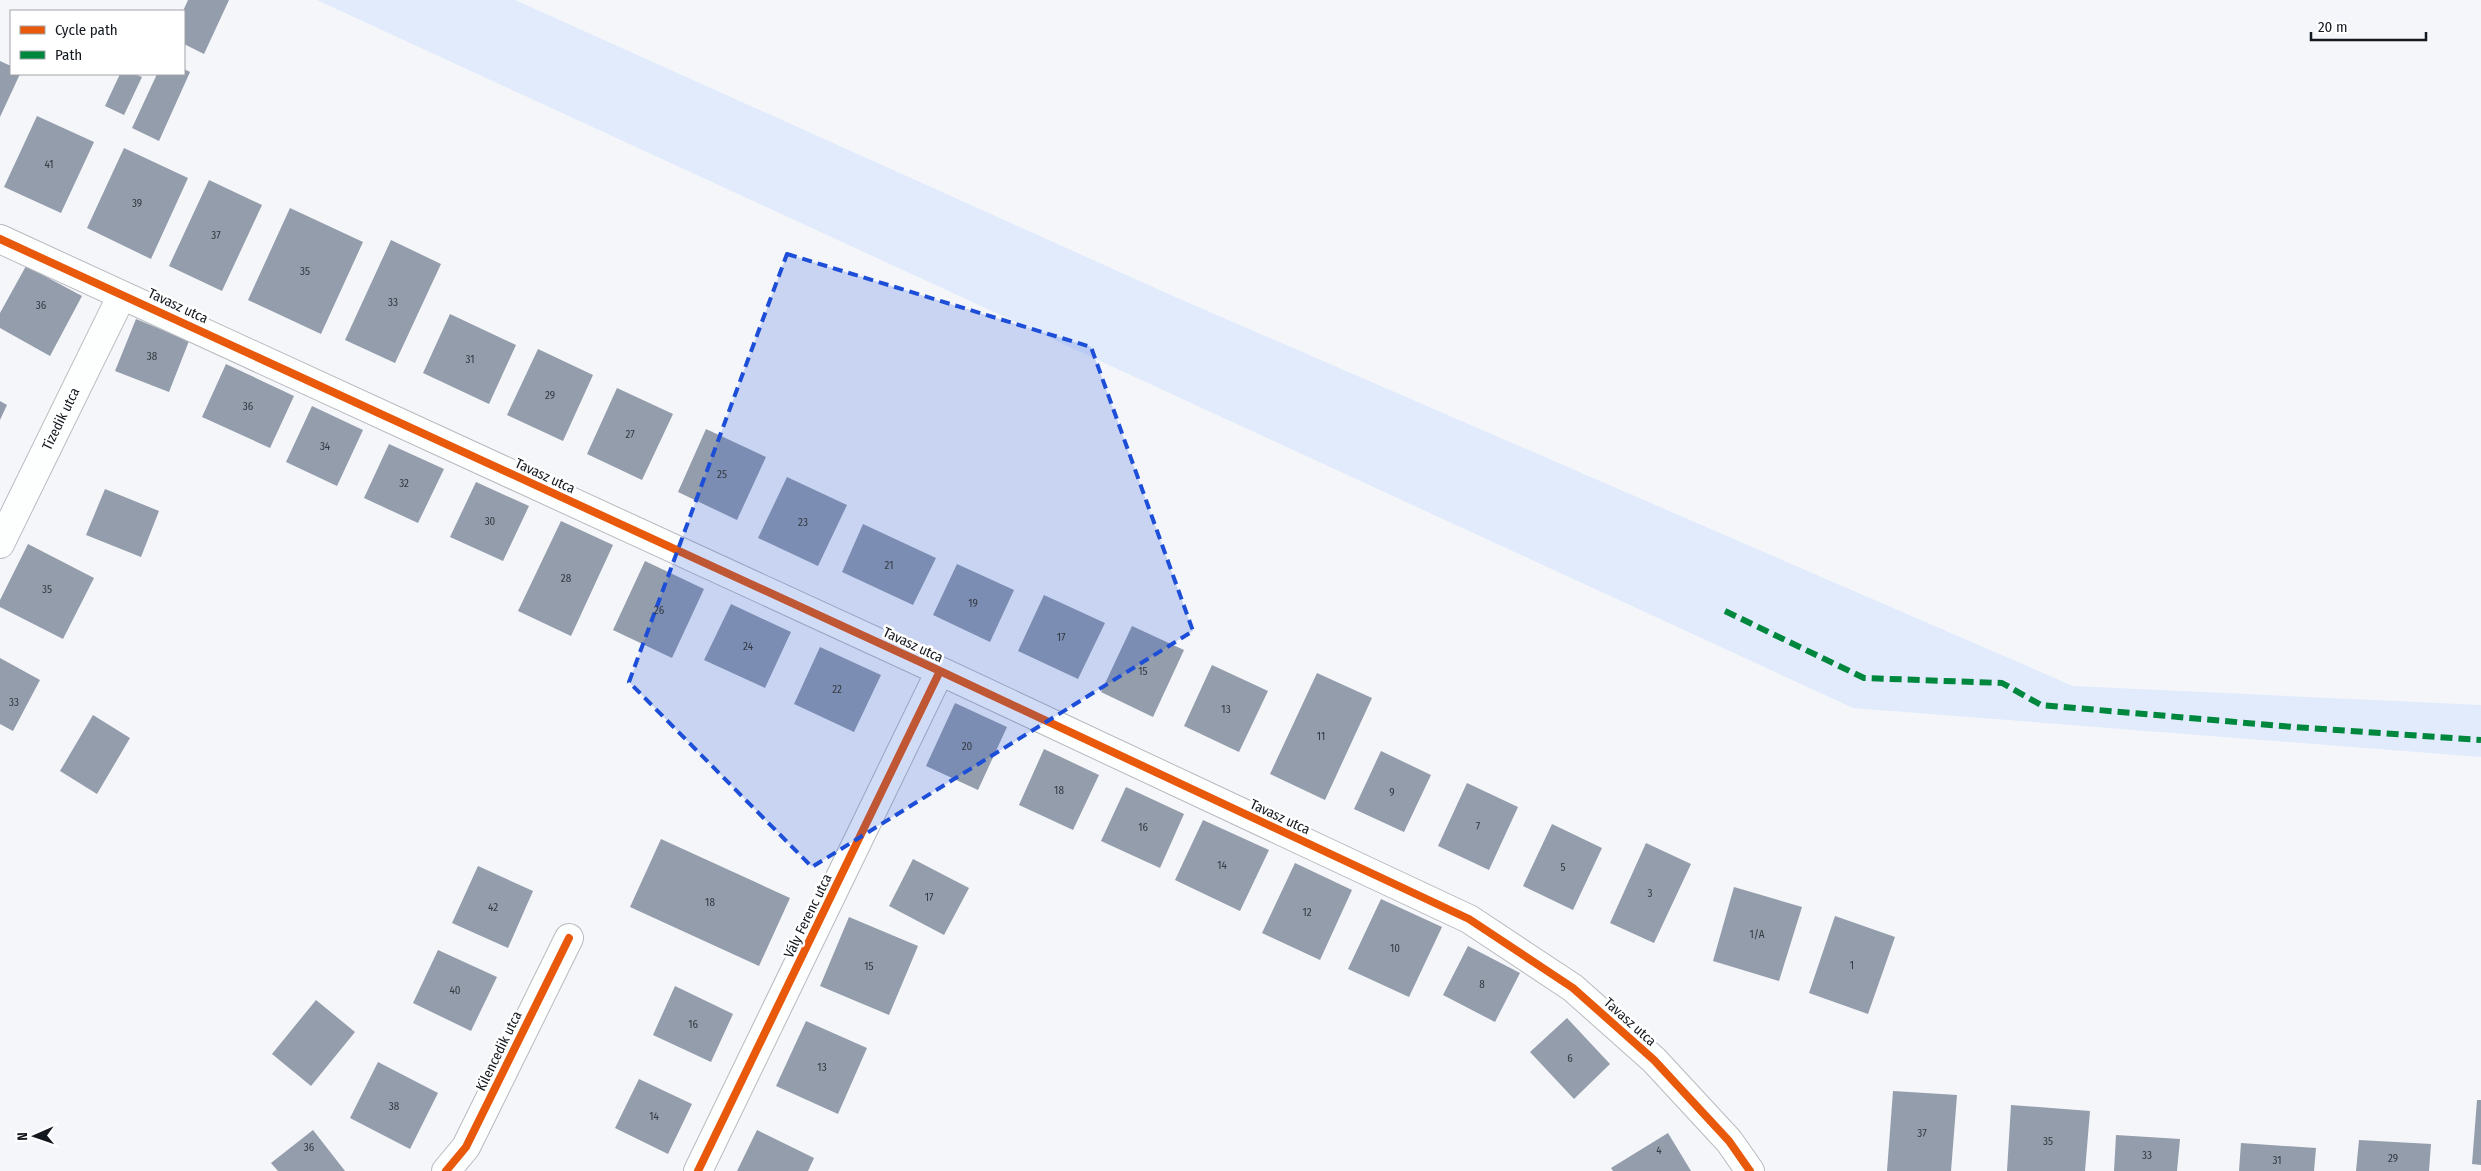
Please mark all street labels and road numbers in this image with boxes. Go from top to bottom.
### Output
street label: Tavasz utca [145,285,211,327]
street label: Tizedik utca [39,385,84,453]
street label: Tavasz utca [512,455,578,497]
street label: Tavasz utca [880,624,946,666]
street label: Tavasz utca [1247,796,1313,838]
street label: Vály Ferenc utca [780,871,836,961]
street label: Tavasz utca [1600,994,1660,1050]
street label: Kilencedik utca [472,1008,526,1094]

